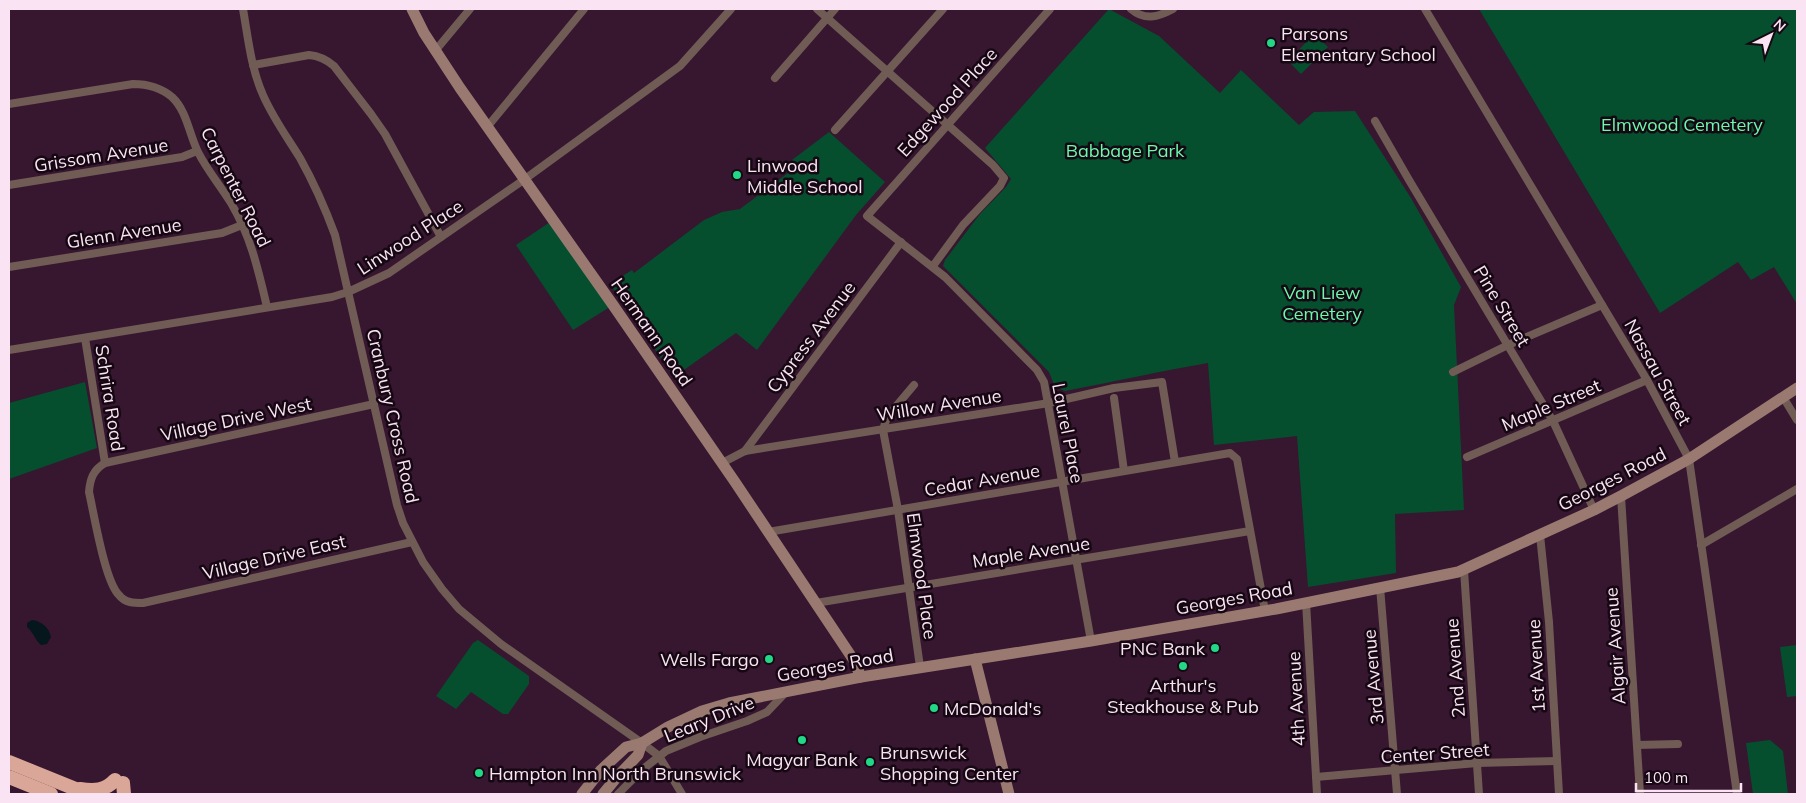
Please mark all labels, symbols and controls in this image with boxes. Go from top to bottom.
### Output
north arrow [1746,10,1796,60]
text: N [1770,15,1790,36]
place label: Parsons Elementary School [1281,22,1436,66]
marker: Parsons Elementary School [1265,37,1277,49]
street label: Edgewood Place [892,43,1002,161]
park label: Elmwood Cemetery [1601,113,1763,136]
street label: Carpenter Road [196,123,276,251]
street label: Grissom Avenue [32,133,170,177]
park label: Babbage Park [1066,139,1185,162]
place label: Linwood Middle School [747,154,863,198]
marker: Linwood Middle School [731,169,743,181]
street label: Linwood Place [353,194,467,280]
street label: Glenn Avenue [65,213,183,253]
street label: Pine Street [1469,261,1535,351]
street label: Hermann Road [606,274,698,390]
street label: Cypress Avenue [762,277,860,397]
park label: Van Liew Cemetery [1282,281,1362,325]
street label: Nassau Street [1619,315,1697,429]
street label: Cranbury Cross Road [362,327,424,505]
street label: Schrira Road [90,343,130,453]
street label: Maple Street [1498,374,1604,436]
street label: Laurel Place [1047,381,1089,485]
street label: Willow Avenue [875,384,1003,426]
street label: Village Drive West [158,392,314,446]
street label: Georges Road [1554,442,1670,516]
street label: Cedar Avenue [922,459,1042,501]
street label: Elmwood Place [902,511,942,641]
street label: Village Drive East [200,529,348,585]
street label: Maple Avenue [971,531,1091,573]
street label: Georges Road [1174,576,1294,620]
street label: Algair Avenue [1599,587,1631,705]
street label: 2nd Avenue [1440,618,1470,718]
street label: 1st Avenue [1522,619,1550,713]
street label: 3rd Avenue [1357,628,1389,726]
place label: PNC Bank [1120,637,1206,660]
marker: PNC Bank [1209,642,1221,654]
street label: Georges Road [775,643,895,687]
place label: Wells Fargo [660,648,759,671]
street label: 4th Avenue [1282,651,1310,747]
marker: Wells Fargo [763,653,775,665]
marker: Arthur's Steakhouse & Pub [1177,660,1189,672]
place label: Arthur's Steakhouse & Pub [1107,674,1259,718]
street label: Leary Drive [661,691,757,747]
place label: McDonald's [944,697,1041,720]
marker: McDonald's [928,702,940,714]
marker: Magyar Bank [796,734,808,746]
street label: Center Street [1380,738,1490,768]
place label: Brunswick Shopping Center [880,741,1019,785]
place label: Magyar Bank [746,748,858,771]
marker: Brunswick Shopping Center [864,756,876,768]
scale bar [1636,760,1741,792]
place label: Hampton Inn North Brunswick [489,762,742,785]
marker: Hampton Inn North Brunswick [473,767,485,779]
text: 100 m [1644,768,1688,787]

